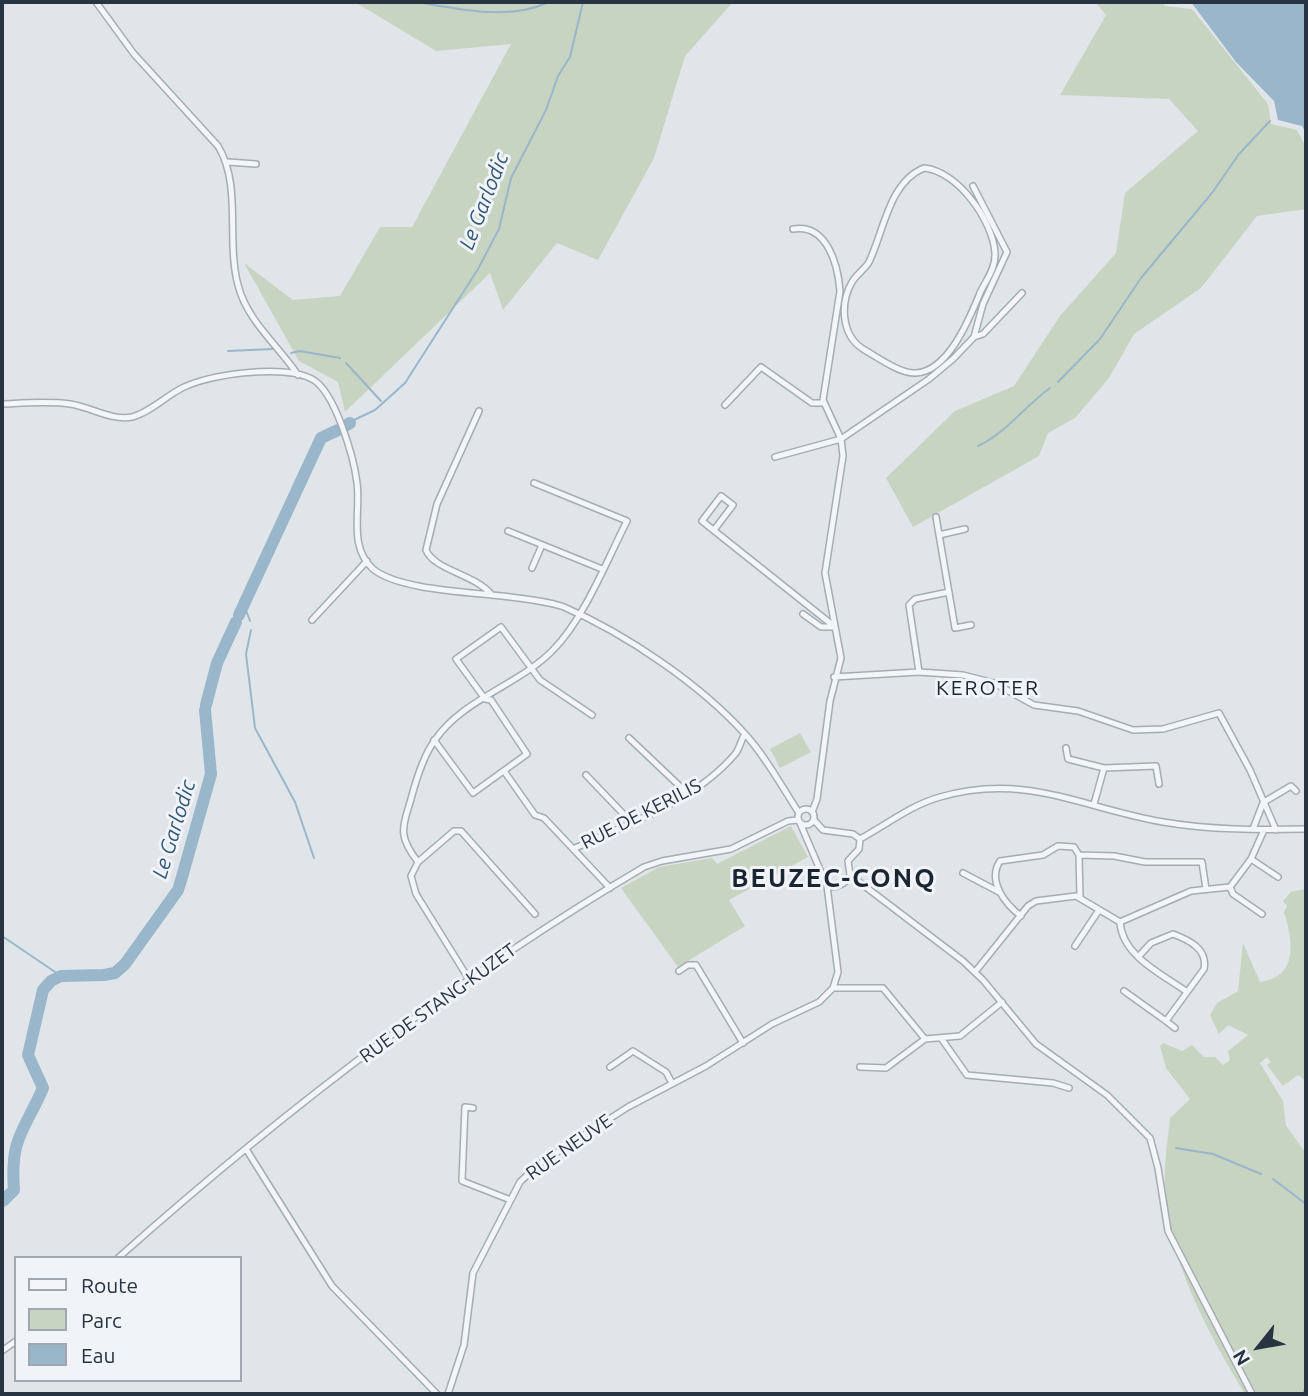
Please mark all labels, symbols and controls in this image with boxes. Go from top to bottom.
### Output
water label: Le Garlodic [454,149,514,253]
district label: KEROTER [937,675,1039,701]
street label: RUE DE KERILIS [577,774,705,854]
water label: Le Garlodic [147,777,201,881]
district label: BEUZEC-CONQ [733,862,935,894]
street label: RUE DE STANG-KUZET [355,938,521,1068]
street label: RUE NEUVE [522,1109,616,1185]
legend [14,1256,242,1382]
text: Route [81,1273,138,1297]
text: Parc [81,1308,122,1332]
north arrow [1224,1312,1294,1382]
text: Eau [81,1343,116,1367]
text: N [1228,1346,1254,1370]

